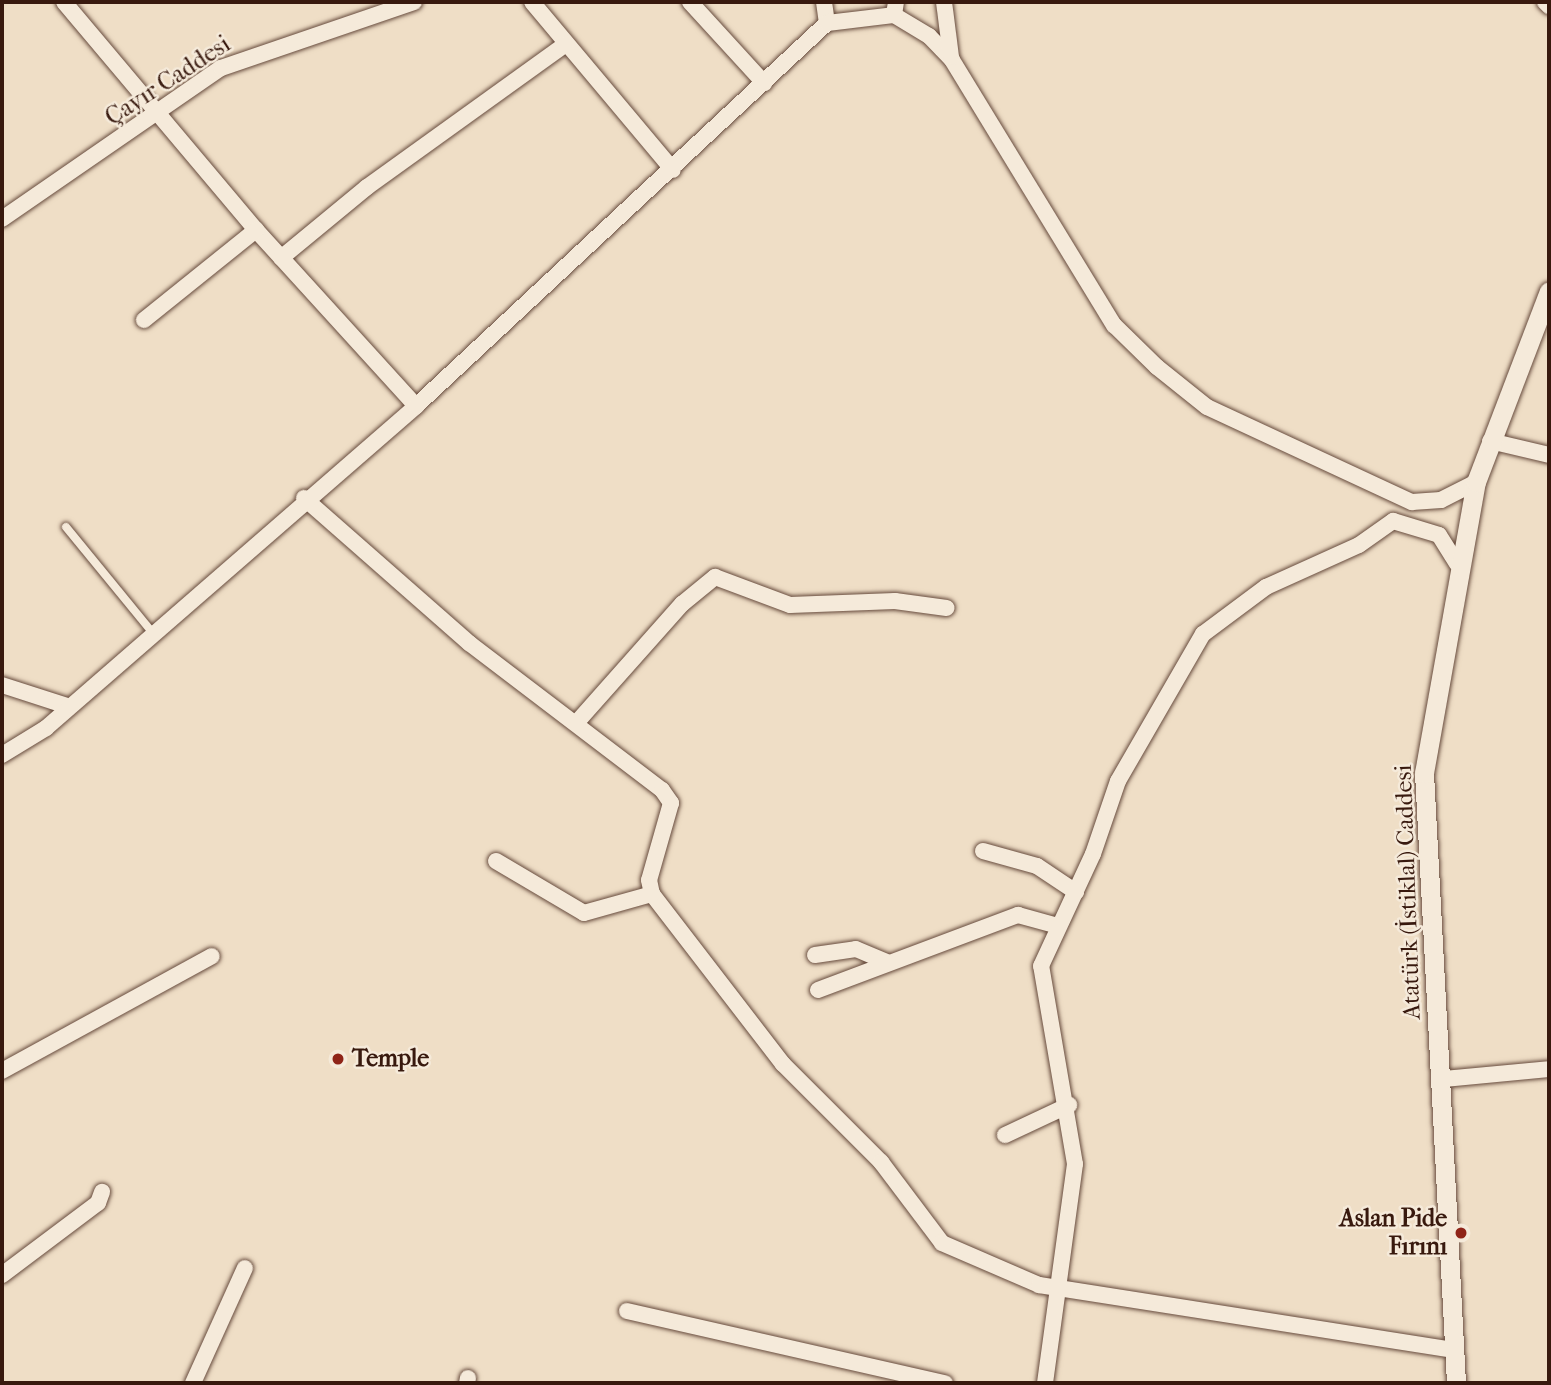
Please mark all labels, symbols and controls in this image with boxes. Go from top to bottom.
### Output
street label: Çayır Caddesi [100,30,236,132]
street label: Atatürk (İstiklal) Caddesi [1389,764,1427,1020]
place label: Temple [352,1045,429,1073]
marker: Temple [330,1051,346,1067]
place label: Aslan Pide Fırını [1340,1205,1447,1261]
marker: Aslan Pide Fırını [1453,1225,1469,1241]

